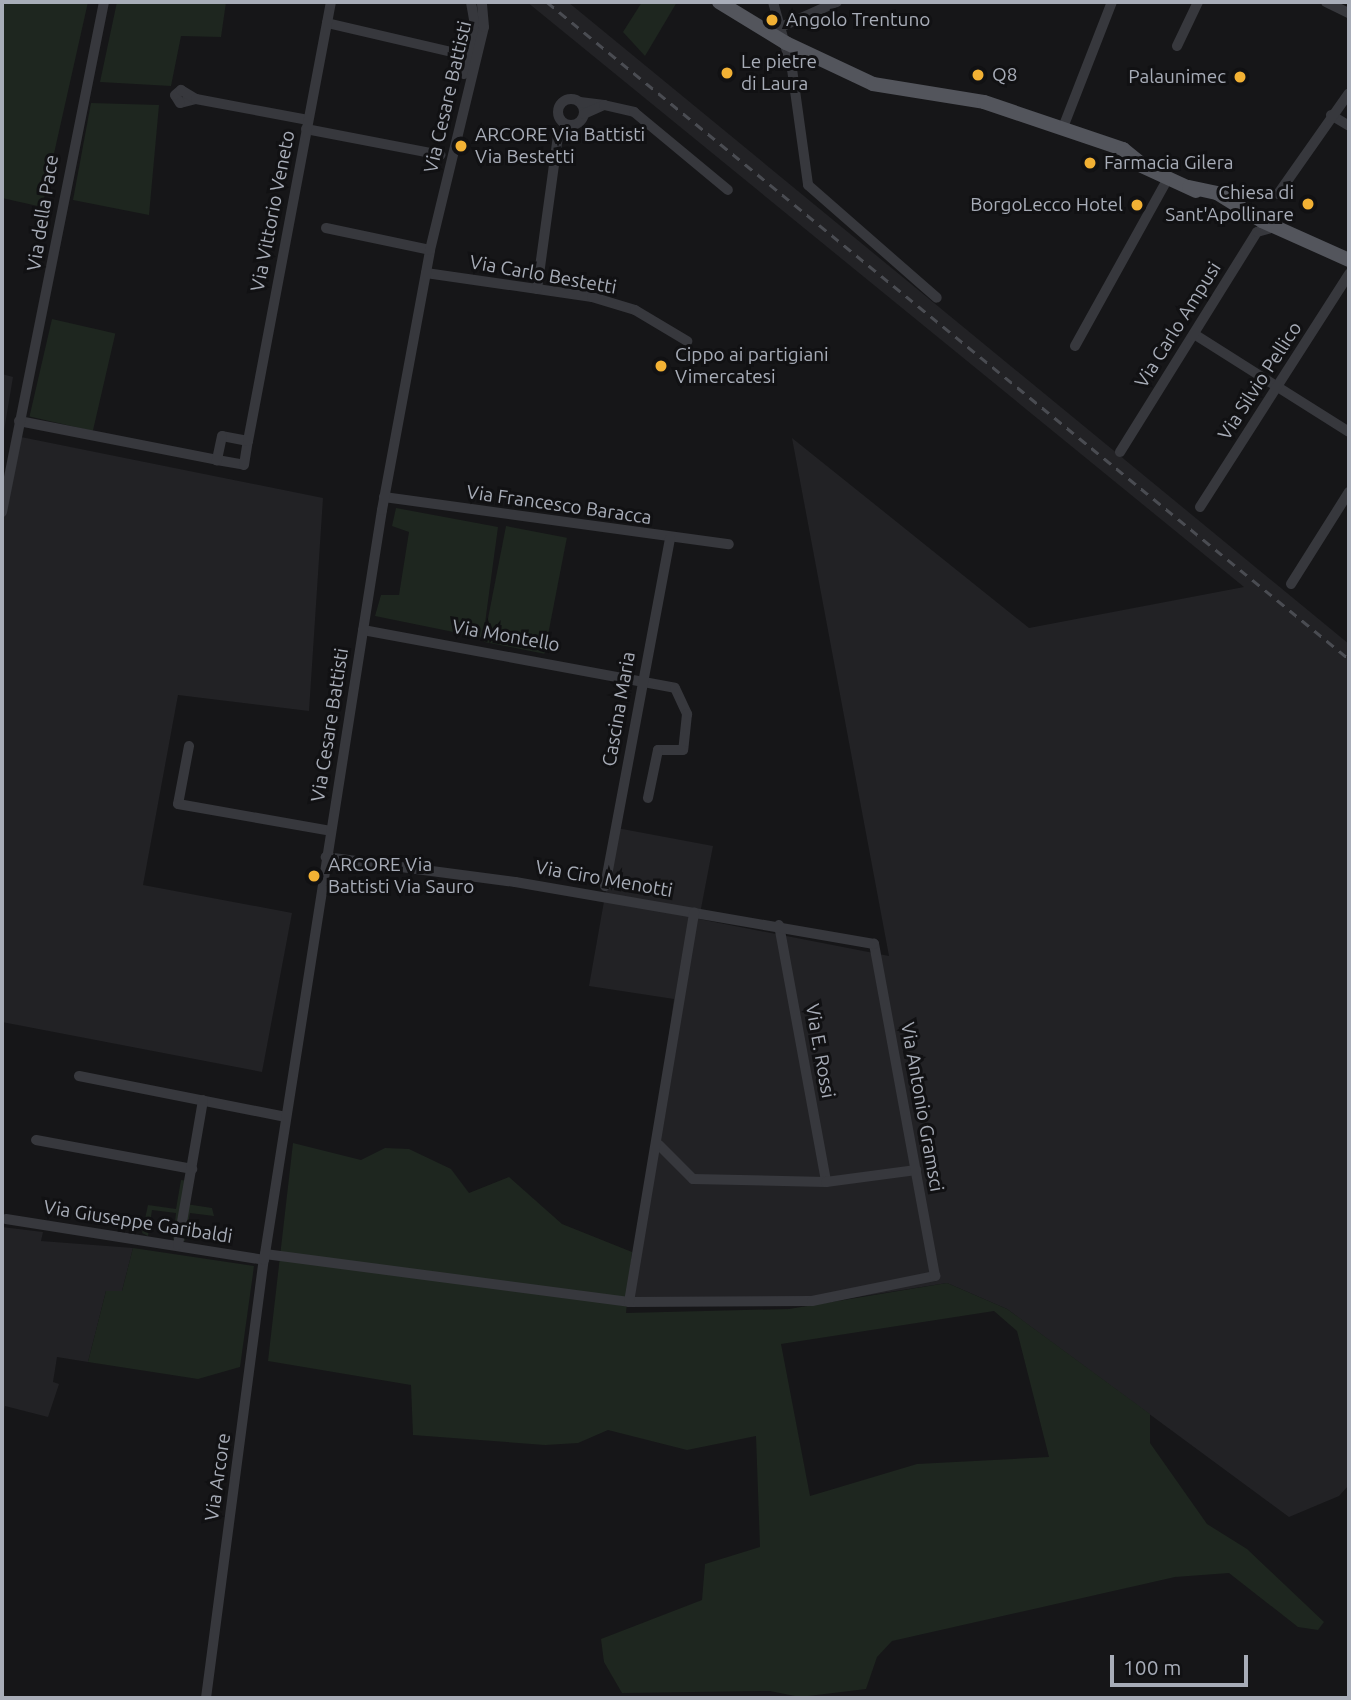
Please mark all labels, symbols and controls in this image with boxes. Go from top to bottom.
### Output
place label: Angolo Trentuno [786,9,930,31]
marker: Angolo Trentuno [764,12,780,28]
street label: Via Cesare Battisti [419,19,477,175]
place label: Le pietre di Laura [741,51,817,95]
place label: Q8 [992,64,1017,86]
marker: Le pietre di Laura [719,65,735,81]
place label: Palaunimec [1128,66,1226,88]
marker: Q8 [970,67,986,83]
marker: Palaunimec [1232,69,1248,85]
place label: ARCORE Via Battisti Via Bestetti [475,124,645,168]
street label: Via Vittorio Veneto [246,128,300,294]
marker: ARCORE Via Battisti Via Bestetti [453,138,469,154]
place label: Farmacia Gilera [1104,152,1234,174]
street label: Via della Pace [23,153,63,273]
marker: Farmacia Gilera [1082,155,1098,171]
place label: Chiesa di Sant'Apollinare [1165,182,1294,226]
place label: BorgoLecco Hotel [970,194,1123,216]
marker: Chiesa di Sant'Apollinare [1300,196,1316,212]
marker: BorgoLecco Hotel [1129,197,1145,213]
street label: Via Carlo Bestetti [468,251,618,299]
street label: Via Carlo Ampusi [1130,258,1226,392]
street label: Via Silvio Pellico [1213,318,1307,444]
place label: Cippo ai partigiani Vimercatesi [675,344,829,388]
marker: Cippo ai partigiani Vimercatesi [653,358,669,374]
street label: Via Francesco Baracca [465,481,653,529]
street label: Via Montello [450,615,562,657]
street label: Via Cesare Battisti [307,647,353,803]
street label: Cascina Maria [598,650,640,768]
place label: ARCORE Via Battisti Via Sauro [328,854,474,898]
street label: Via Ciro Menotti [534,856,674,902]
marker: ARCORE Via Battisti Via Sauro [306,868,322,884]
street label: Via E. Rossi [800,1002,840,1100]
street label: Via Antonio Gramsci [896,1020,948,1194]
street label: Via Giuseppe Garibaldi [42,1196,234,1248]
street label: Via Arcore [201,1432,235,1522]
scale bar [1113,1640,1251,1684]
text: 100 m [1123,1655,1181,1679]

